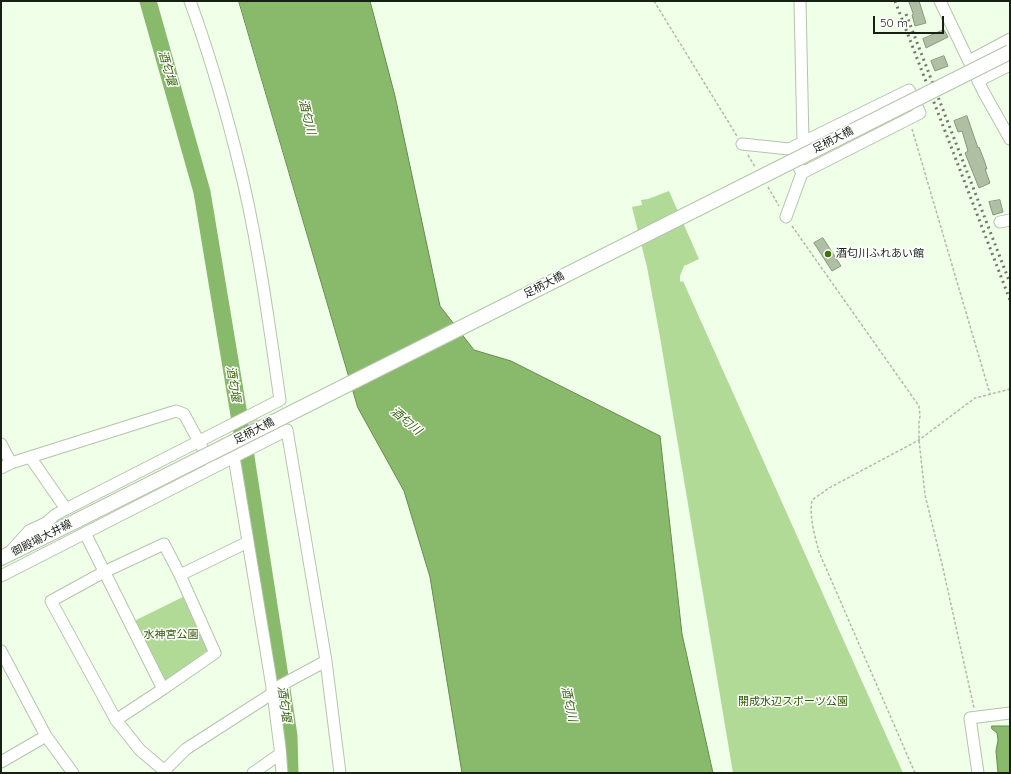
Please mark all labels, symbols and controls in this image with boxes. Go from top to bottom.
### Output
scale bar [875,8,946,34]
text: 50 m [880,15,908,30]
water label: 酒匂堰 [155,49,179,87]
water label: 酒匂川 [296,98,318,136]
street label: 足柄大橋 [810,124,856,156]
place label: 酒匂川ふれあい館 [836,247,924,261]
marker: 酒匂川ふれあい館 [823,249,833,259]
street label: 足柄大橋 [521,269,567,301]
water label: 酒匂堰 [223,365,243,403]
water label: 酒匂川 [388,404,424,438]
street label: 足柄大橋 [231,415,277,447]
street label: 御殿場大井線 [10,517,74,559]
park label: 水神宮公園 [144,628,198,642]
water label: 酒匂堰 [274,685,294,723]
water label: 酒匂川 [558,685,580,723]
park label: 開成水辺スポーツ公園 [738,695,848,709]

